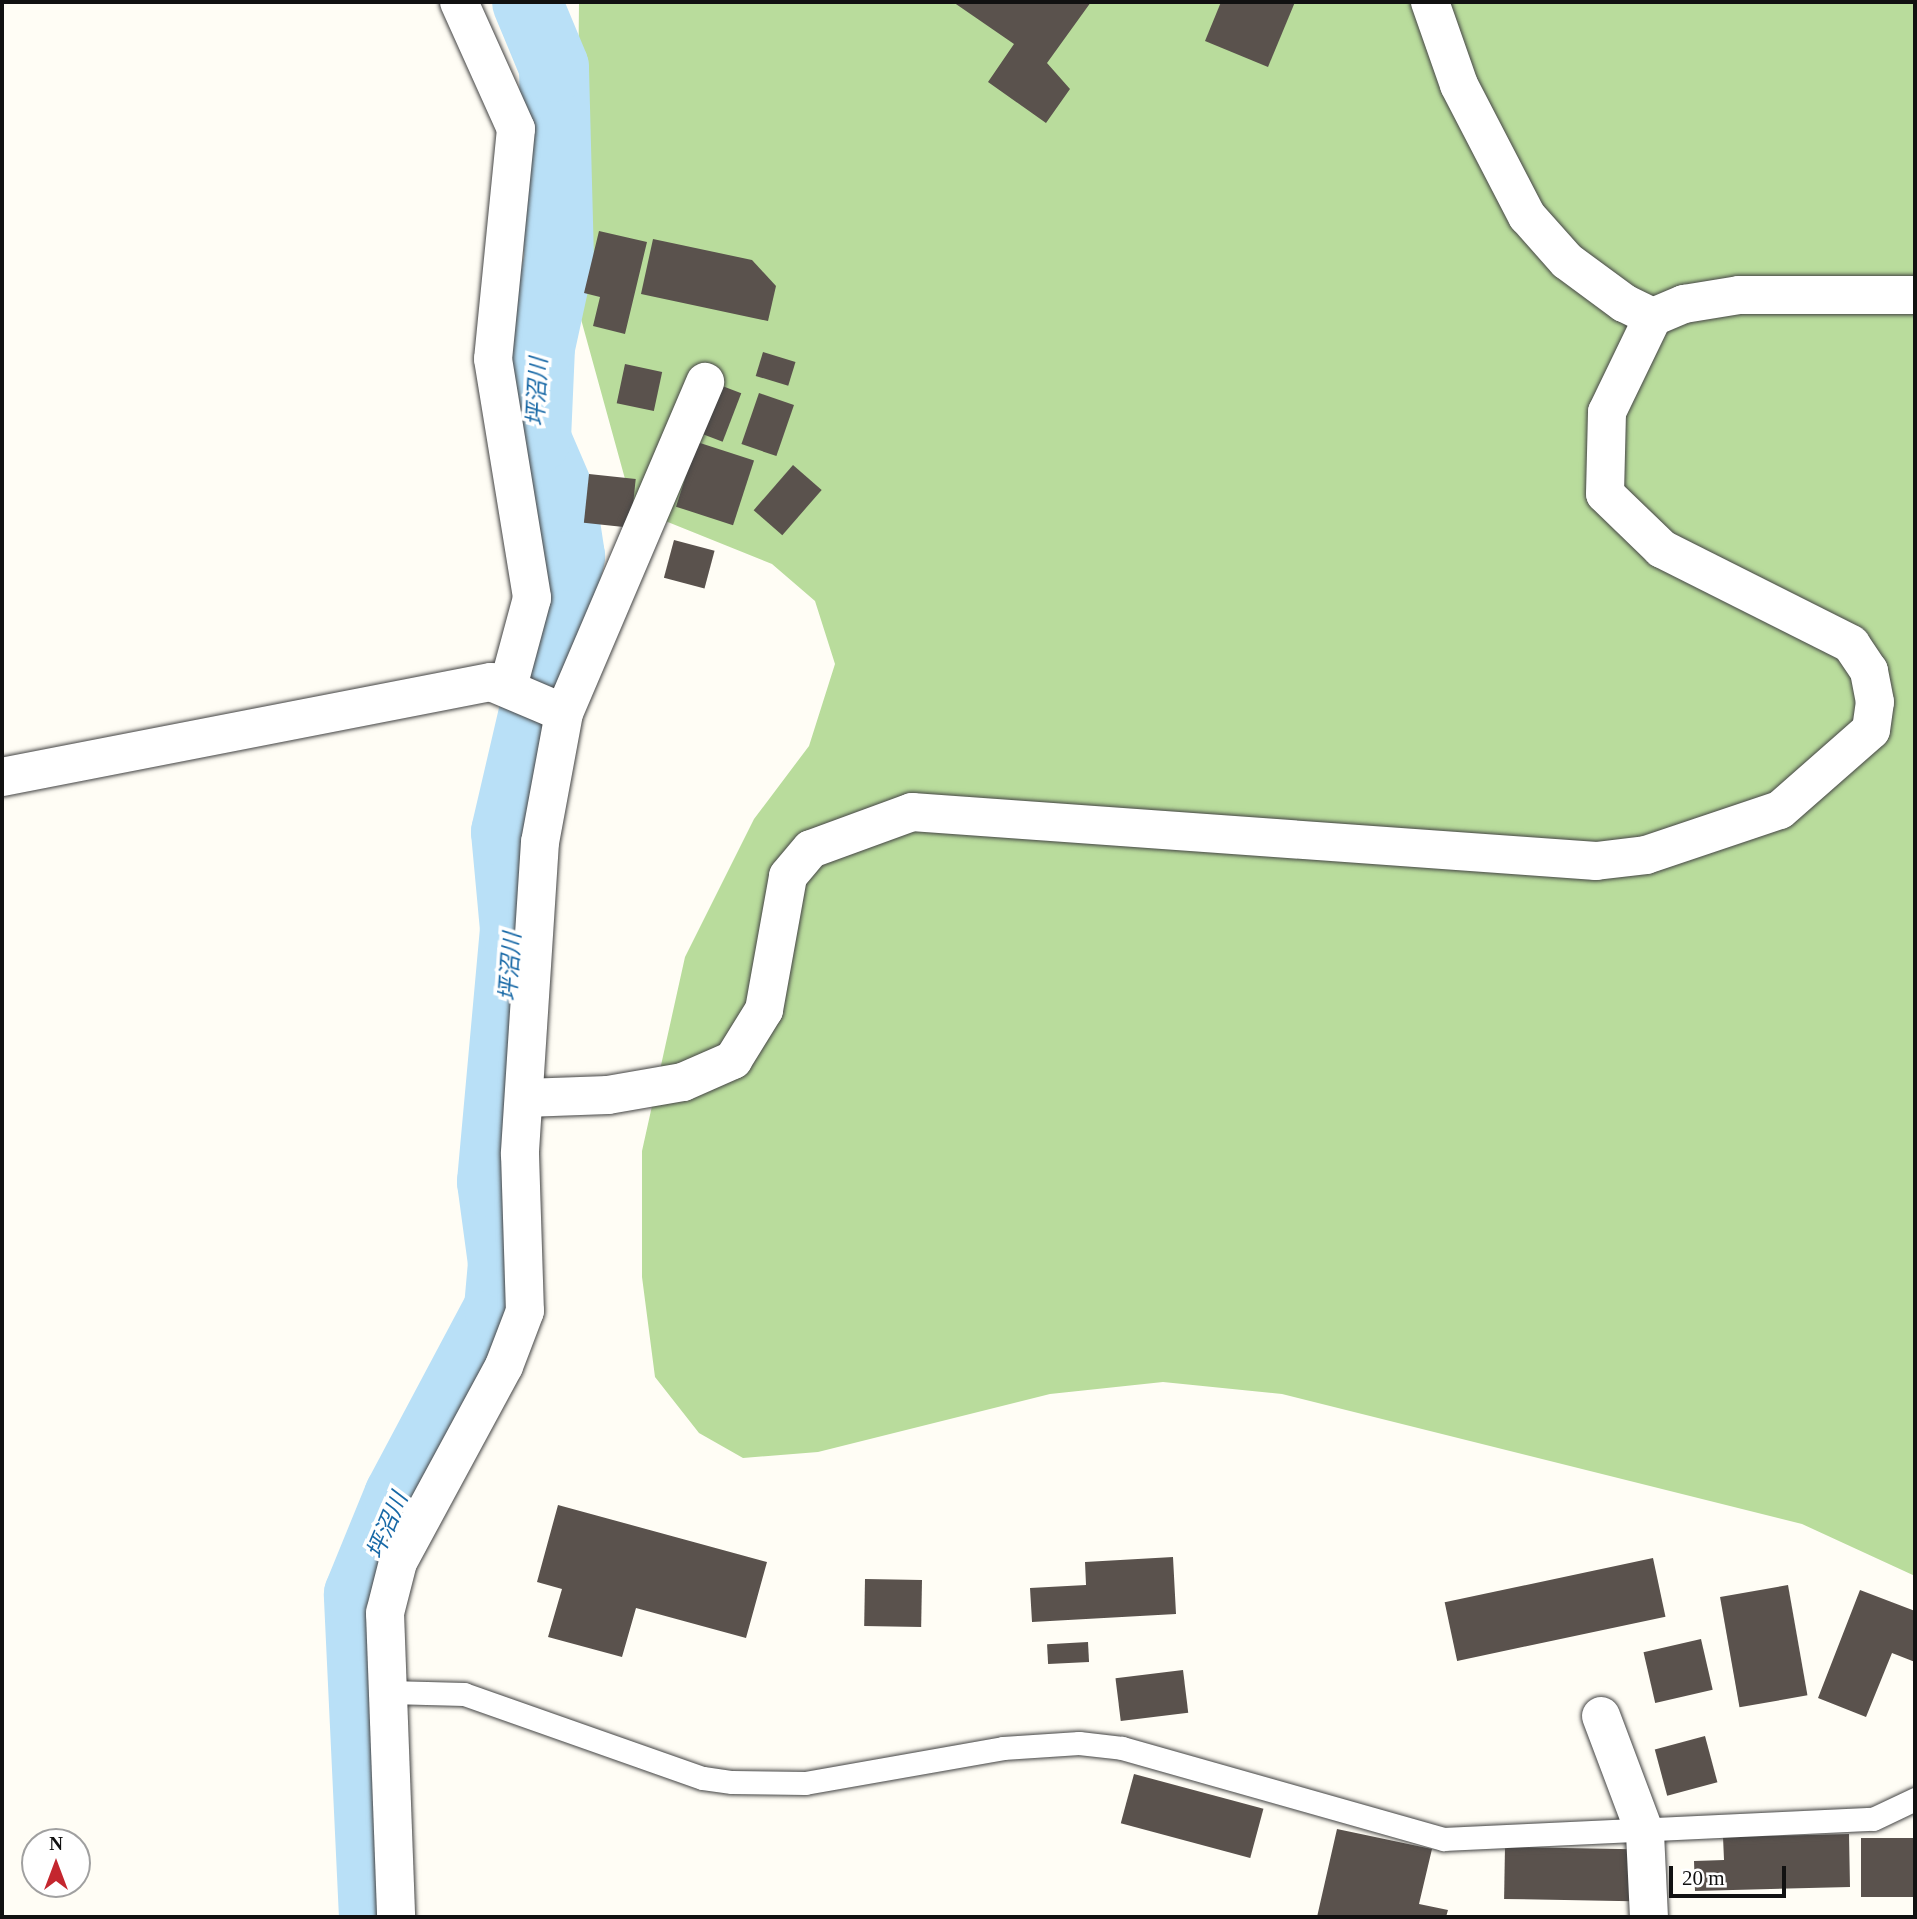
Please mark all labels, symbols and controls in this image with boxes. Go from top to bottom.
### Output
water label: 坪沼川 [522,357,554,427]
water label: 坪沼川 [495,932,527,1002]
water label: 坪沼川 [362,1489,414,1563]
north arrow [21,1828,91,1898]
text: N [49,1833,63,1854]
scale bar [1672,1853,1789,1897]
text: 20 m [1682,1866,1725,1890]

